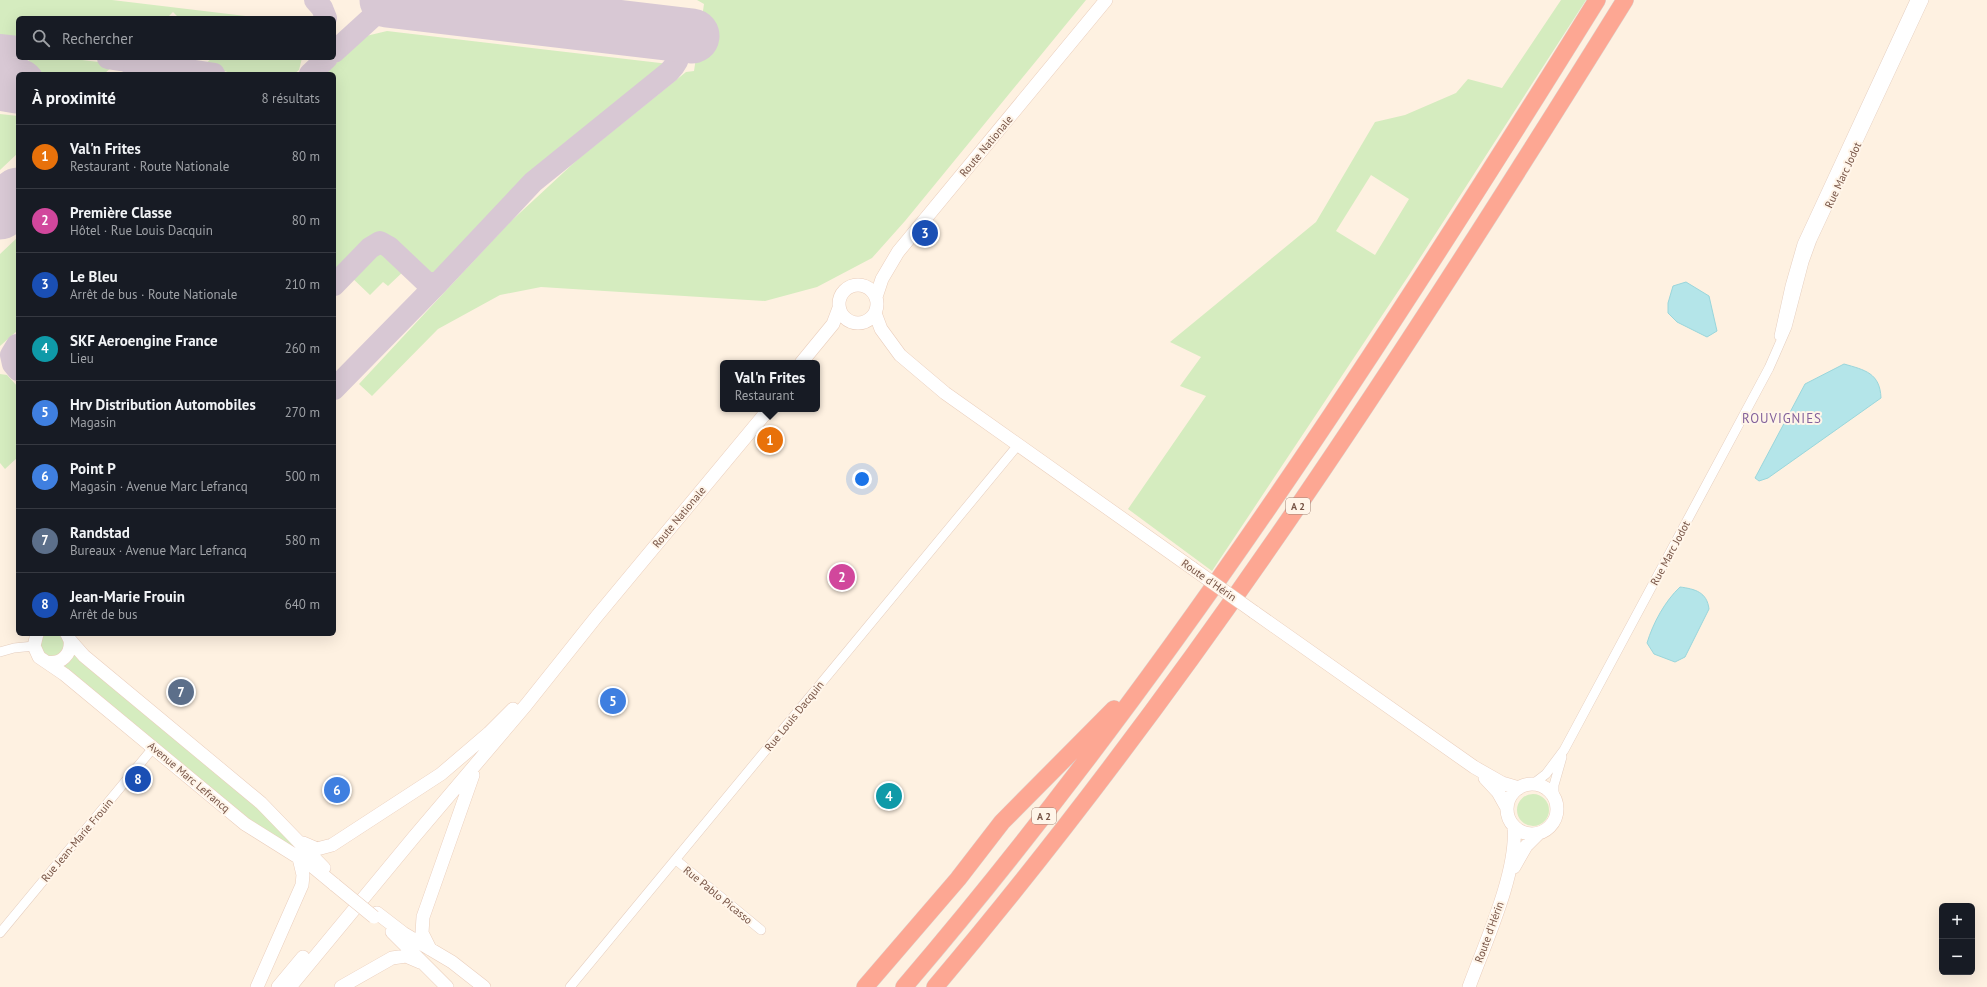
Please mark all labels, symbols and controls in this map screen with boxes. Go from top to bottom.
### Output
search box [16,16,336,60]
icon: search [30,27,52,49]
text: Rechercher [62,29,133,48]
text: À proximité [32,87,116,109]
text: 8 résultats [261,90,320,107]
street label: Route Nationale [956,112,1016,179]
text: Val'n Frites [70,139,141,158]
street label: Rue Marc Jodot [1822,140,1864,210]
text: 1 [41,148,49,165]
text: 80 m [292,148,320,165]
text: Restaurant · Route Nationale [70,158,229,175]
text: Première Classe [70,203,172,222]
text: 2 [41,212,49,229]
text: 80 m [292,212,320,229]
pin: 3 [912,218,938,248]
text: Hôtel · Rue Louis Dacquin [70,222,213,239]
text: Le Bleu [70,267,118,286]
text: 3 [41,276,49,293]
text: 210 m [285,276,320,293]
text: Arrêt de bus · Route Nationale [70,286,237,303]
text: SKF Aeroengine France [70,331,218,350]
text: 4 [41,340,49,357]
text: 260 m [285,340,320,357]
text: Lieu [70,350,94,367]
popup [720,360,820,412]
text: Val'n Frites [735,368,805,387]
text: Restaurant [735,387,794,404]
text: Hrv Distribution Automobiles [70,395,256,414]
text: 5 [41,404,49,421]
text: 270 m [285,404,320,421]
district label: ROUVIGNIES [1742,410,1822,427]
text: Magasin [70,414,116,431]
pin: 1 [757,425,783,455]
text: Point P [70,459,116,478]
text: 6 [41,468,49,485]
text: 500 m [285,468,320,485]
your location [852,469,872,489]
text: Magasin · Avenue Marc Lefrancq [70,478,248,495]
street label: Route Nationale [649,483,709,550]
road number: A 2 [1286,498,1310,514]
street label: Rue Marc Jodot [1647,518,1693,588]
text: Randstad [70,523,130,542]
text: 7 [41,532,49,549]
text: 580 m [285,532,320,549]
text: Bureaux · Avenue Marc Lefrancq [70,542,247,559]
street label: Route d'Hérin [1179,556,1239,604]
pin: 2 [829,562,855,592]
text: Jean-Marie Frouin [70,587,185,606]
text: 8 [41,596,49,613]
text: 640 m [285,596,320,613]
text: Arrêt de bus [70,606,138,623]
pin: 7 [168,677,194,707]
street label: Rue Louis Dacquin [761,678,827,754]
pin: 5 [600,686,626,716]
street label: Avenue Marc Lefrancq [145,739,233,815]
pin: 8 [125,764,151,794]
pin: 6 [324,775,350,805]
pin: 4 [876,781,902,811]
street label: Rue Jean-Marie Frouin [38,795,116,885]
road number: A 2 [1032,808,1056,824]
street label: Rue Pablo Picasso [681,863,755,927]
street label: Route d'Hérin [1471,900,1507,964]
map controls [1939,903,1975,975]
button: + [1939,903,1975,939]
button: − [1939,939,1975,975]

